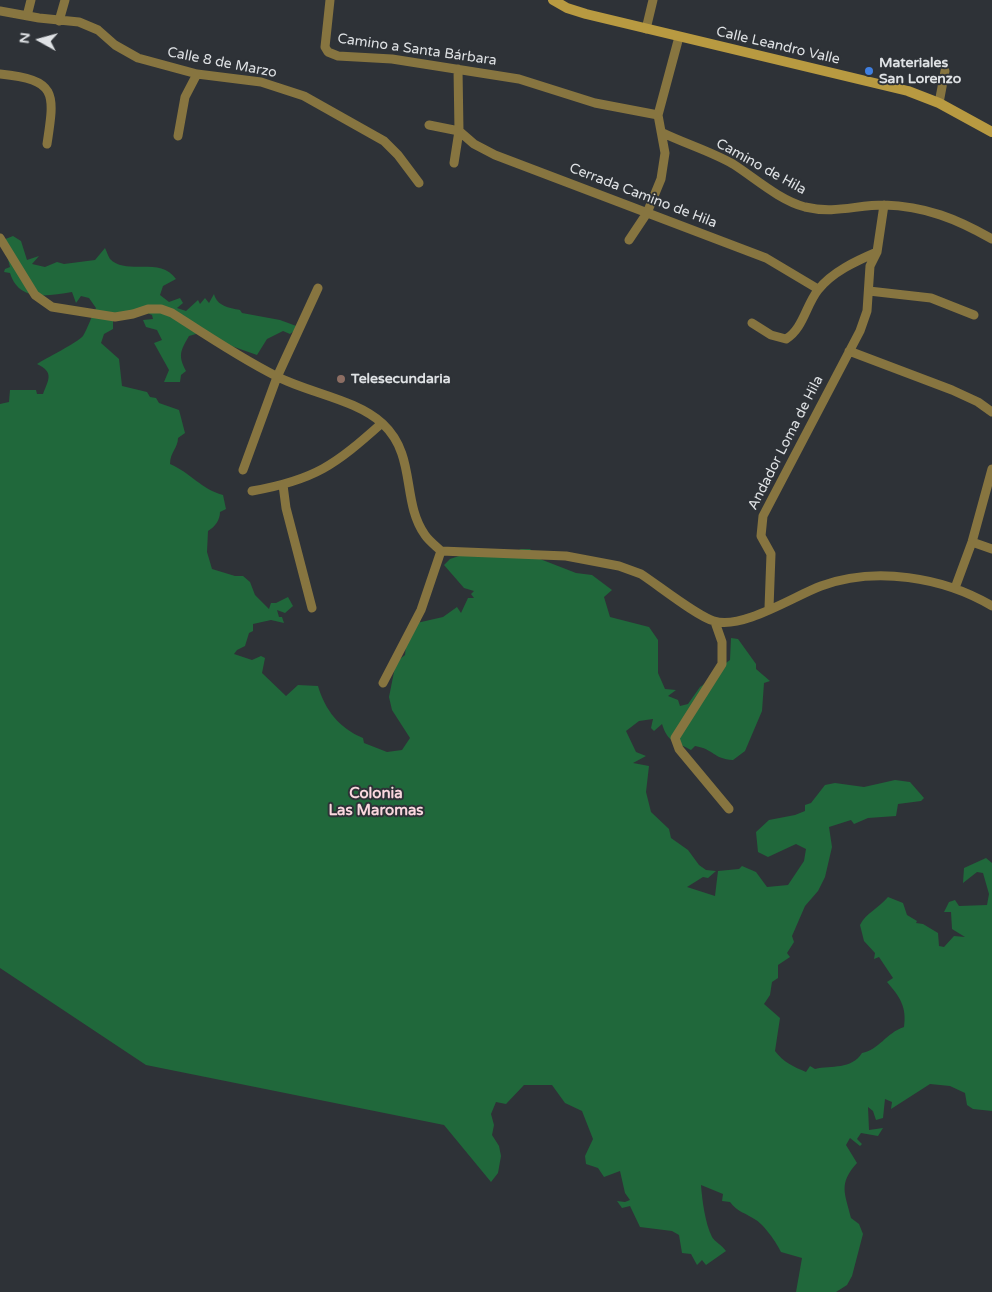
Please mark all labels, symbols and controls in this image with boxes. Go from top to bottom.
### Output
north arrow [15,15,65,65]
street label: Calle Leandro Valle [715,24,841,68]
street label: Camino a Santa Bárbara [336,30,498,70]
text: N [15,31,34,45]
street label: Calle 8 de Marzo [166,44,278,82]
place label: Materiales San Lorenzo [879,55,961,88]
marker: Materiales San Lorenzo [863,65,875,77]
street label: Camino de Hila [713,135,809,199]
street label: Cerrada Camino de Hila [567,160,719,232]
place label: Telesecundaria [351,371,451,387]
marker: Telesecundaria [335,373,347,385]
street label: Andador Loma de Hila [745,373,827,513]
district label: Colonia Las Maromas [328,785,424,820]

